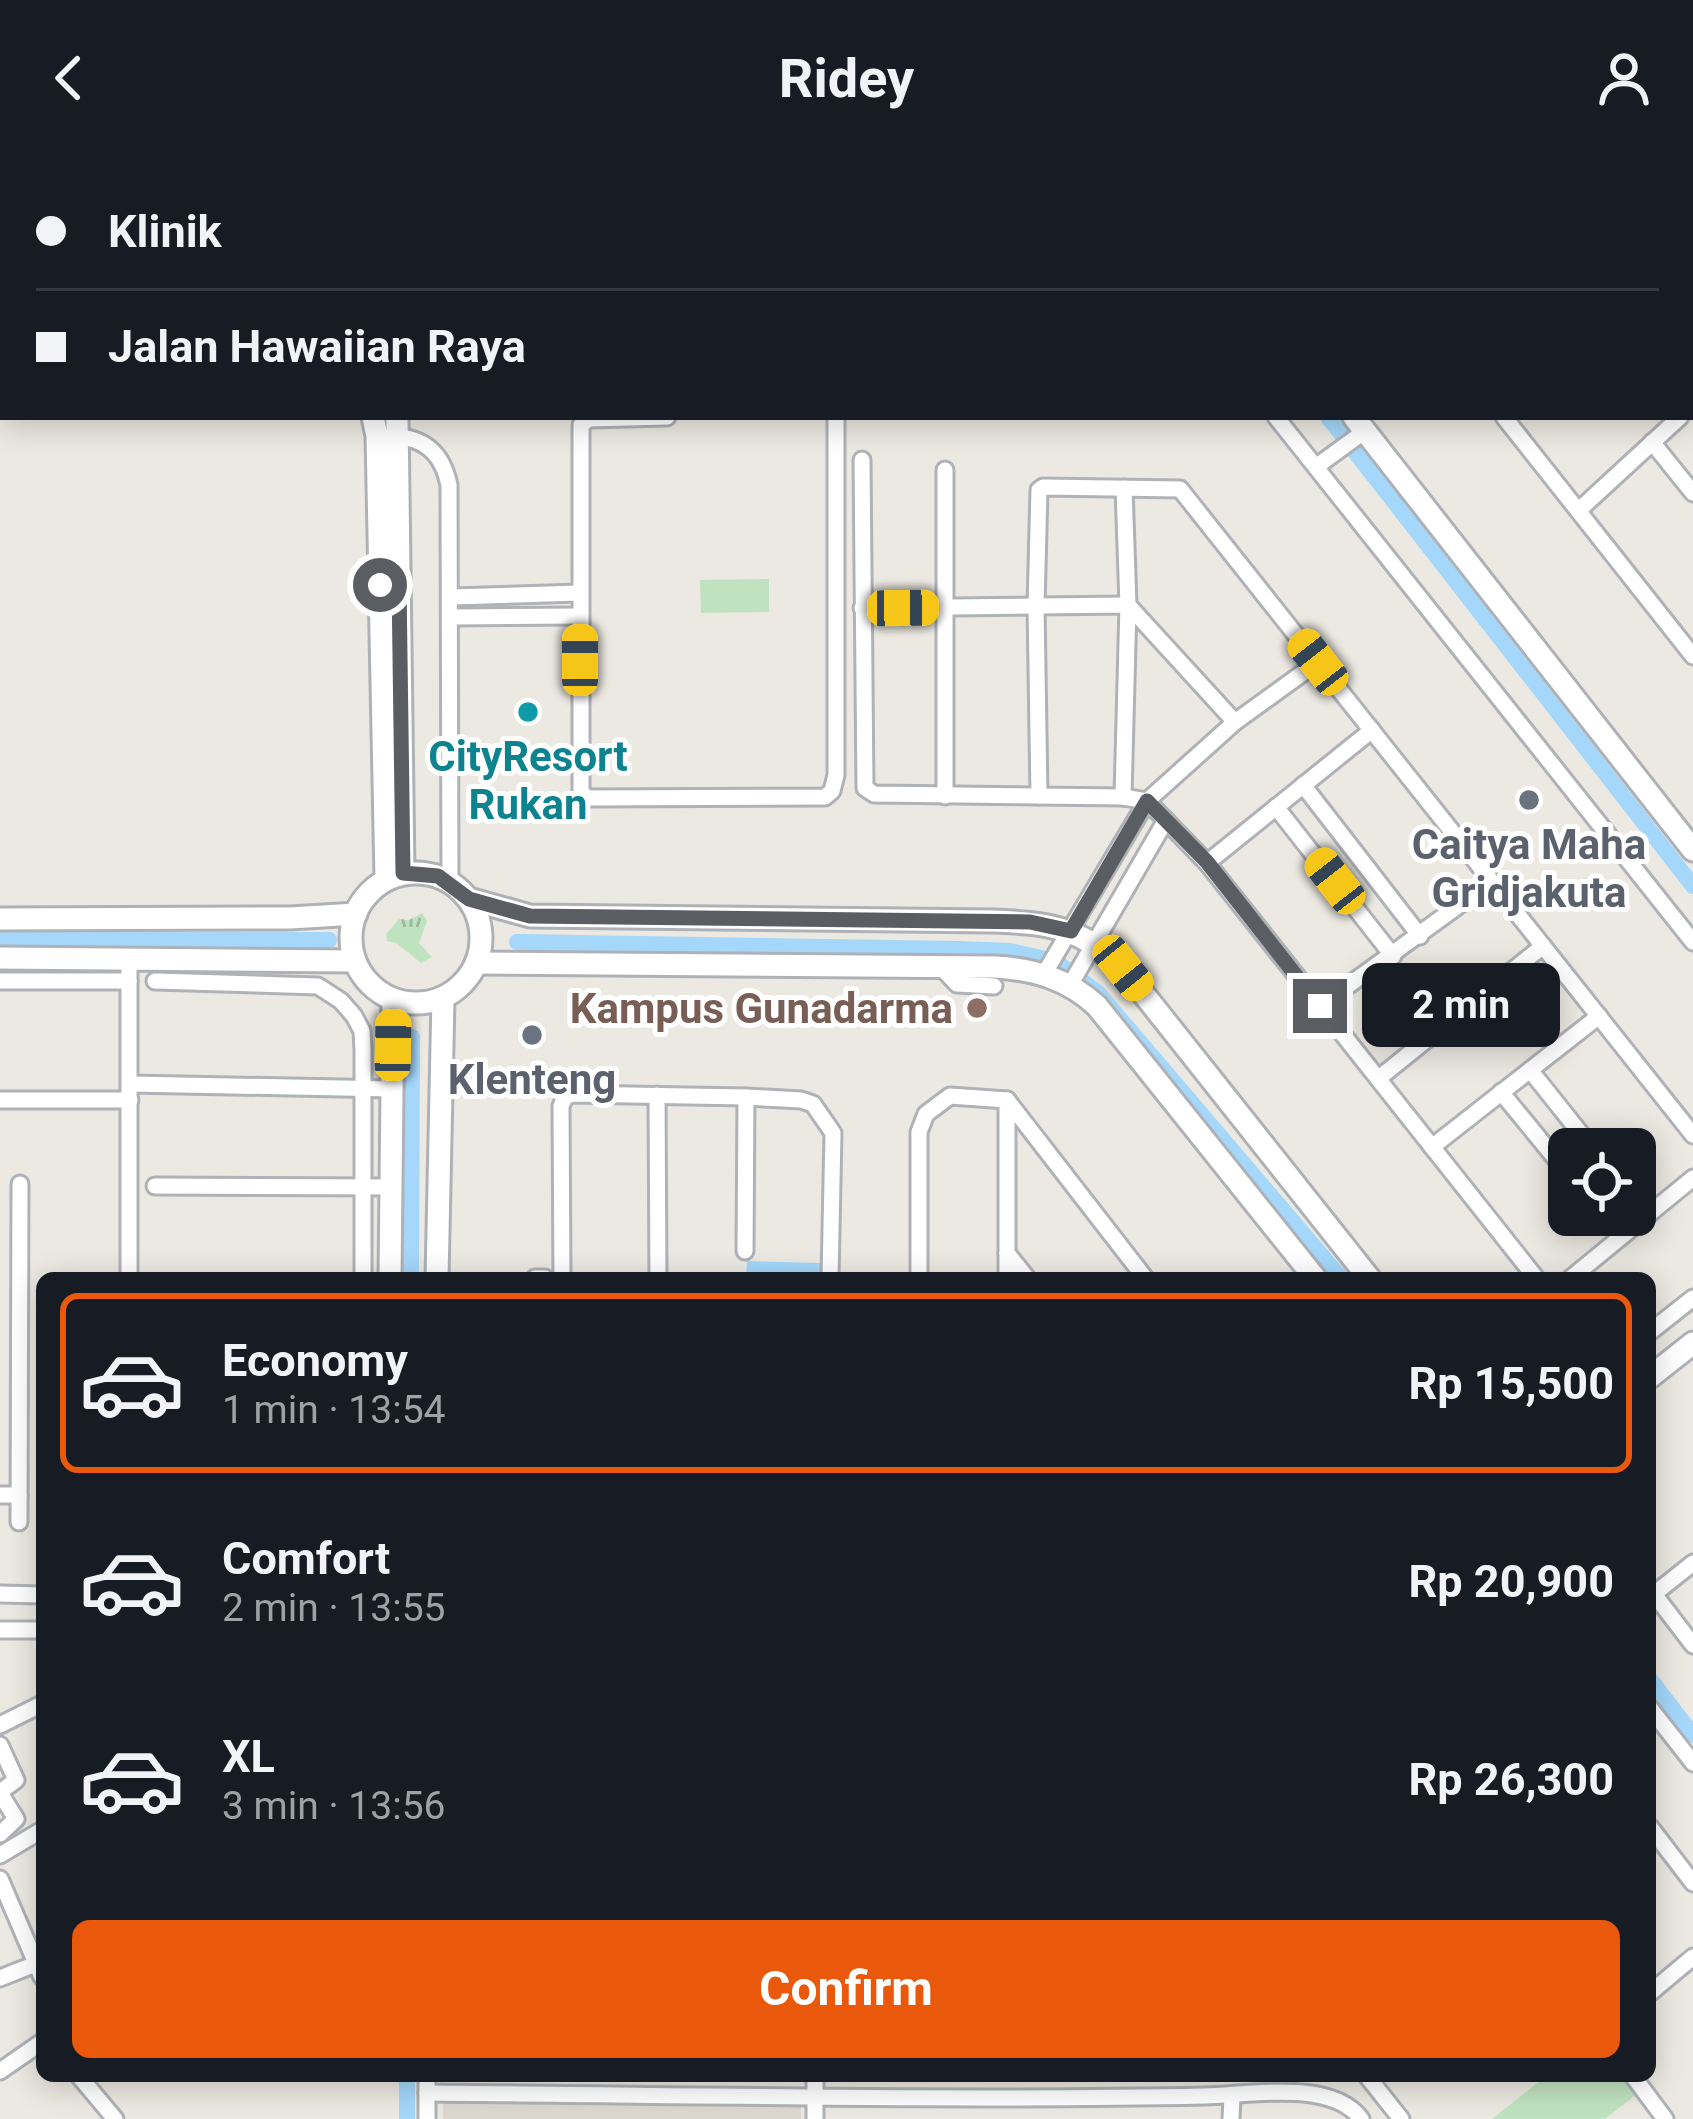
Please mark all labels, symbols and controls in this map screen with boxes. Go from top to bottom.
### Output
icon: back [36,45,102,111]
icon: person [1591,45,1657,111]
text: Ridey [779,47,914,110]
text: Klinik [108,205,222,258]
text: Jalan Hawaiian Raya [108,320,526,373]
route start [353,558,407,612]
car [867,589,939,627]
car [1282,623,1354,701]
car [562,624,598,696]
marker: CityResort Rukan [515,699,541,725]
place label: CityResort Rukan [428,732,628,829]
marker: Caitya Maha Gridjakuta [1516,787,1542,813]
place label: Caitya Maha Gridjakuta [1412,820,1646,917]
car [1299,842,1371,920]
car [1086,929,1160,1007]
callout: 2 min [1362,964,1560,1048]
route end [1293,979,1347,1033]
text: 2 min [1412,982,1510,1028]
place label: Kampus Gunadarma [570,984,953,1033]
marker: Kampus Gunadarma [964,995,990,1021]
car [374,1009,412,1081]
marker: Klenteng [519,1022,545,1048]
place label: Klenteng [448,1055,616,1104]
map controls [1548,1128,1656,1236]
button: locate [1548,1128,1656,1236]
icon: car [78,1329,186,1437]
text: Economy [222,1334,408,1387]
text: Rp 15,500 [1409,1357,1614,1410]
text: 1 min · 13:54 [222,1387,445,1433]
icon: car [78,1527,186,1635]
text: Comfort [222,1532,390,1585]
text: Rp 20,900 [1409,1555,1614,1608]
text: 2 min · 13:55 [222,1585,445,1631]
icon: car [78,1725,186,1833]
text: XL [222,1730,275,1783]
text: Rp 26,300 [1409,1753,1614,1806]
text: 3 min · 13:56 [222,1783,445,1829]
button: Confirm [72,1920,1620,2058]

